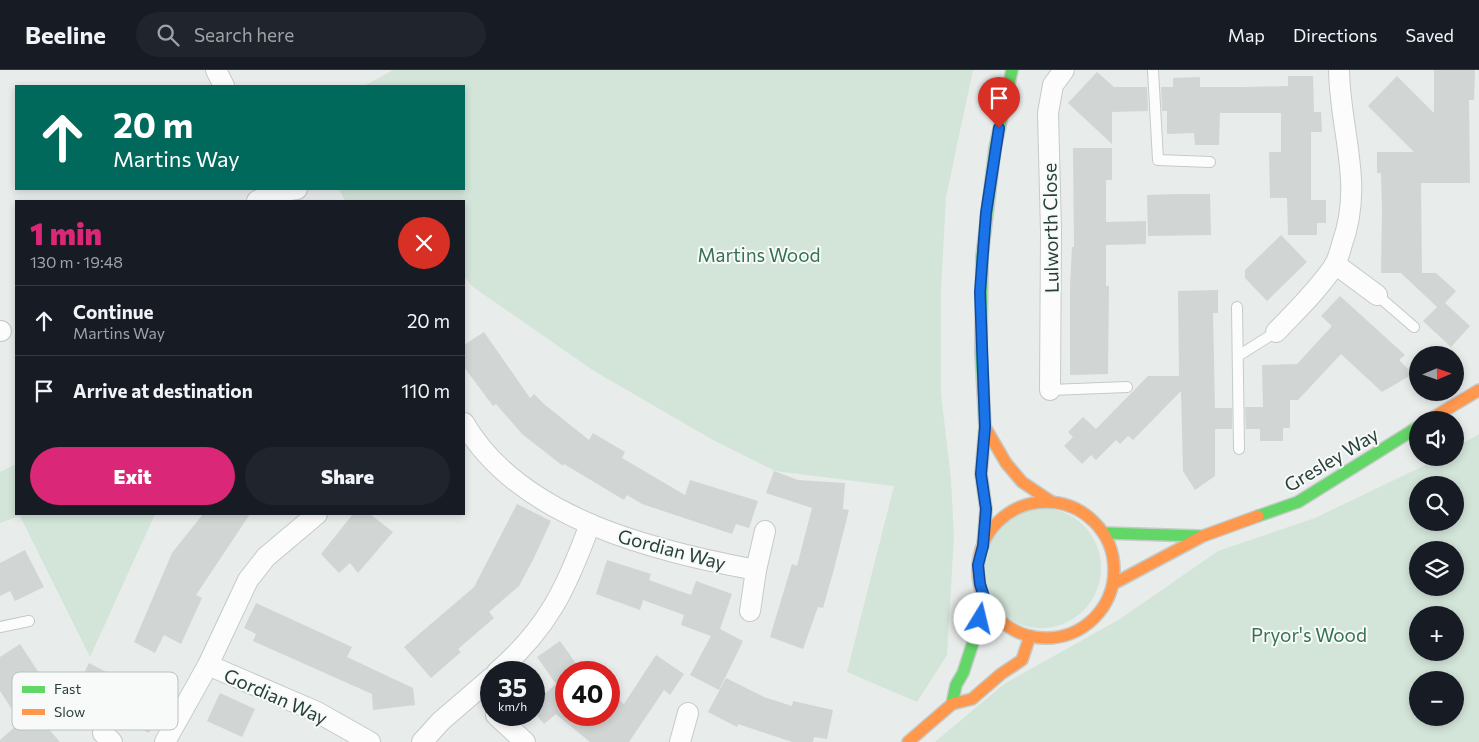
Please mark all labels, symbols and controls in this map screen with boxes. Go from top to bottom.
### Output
search box [136,12,486,57]
text: Beeline [25,20,106,49]
icon: search [154,21,182,49]
text: Search here [194,23,294,46]
text: Map [1228,24,1265,46]
text: Directions [1293,24,1377,46]
text: Saved [1405,24,1454,46]
pin [978,77,1020,128]
icon: arrive [985,84,1013,112]
text: 20 m [113,102,193,145]
icon: ahead [30,105,95,170]
text: Martins Way [113,145,240,172]
street label: Lulworth Close [1037,163,1063,293]
text: 1 min [30,214,102,251]
button: close [398,217,450,269]
park label: Martins Wood [697,243,821,266]
text: 130 m · 19:48 [30,252,123,271]
text: Continue [73,300,153,323]
icon: ahead [30,307,58,335]
text: 20 m [407,309,450,332]
text: Martins Way [73,323,165,342]
north arrow [1409,346,1464,401]
map controls [1409,346,1464,726]
icon: arrive [30,377,58,405]
text: Arrive at destination [73,379,253,402]
text: 110 m [401,379,450,402]
button: sound [1409,411,1464,466]
street label: Gresley Way [1280,422,1382,496]
button: Exit [30,447,235,505]
button: Share [245,447,450,505]
button: search [1409,476,1464,531]
street label: Gordian Way [616,524,729,574]
button: layers [1409,541,1464,596]
position arrow [953,592,1005,644]
button: + [1409,606,1464,661]
park label: Pryor's Wood [1251,623,1367,646]
speed limit sign: 40 [555,661,620,726]
street label: Gordian Way [221,663,331,729]
button: − [1409,671,1464,726]
legend [12,672,178,730]
text: 35 [498,672,527,702]
text: Fast [54,680,81,697]
text: km/h [498,699,527,713]
text: Slow [54,703,85,720]

